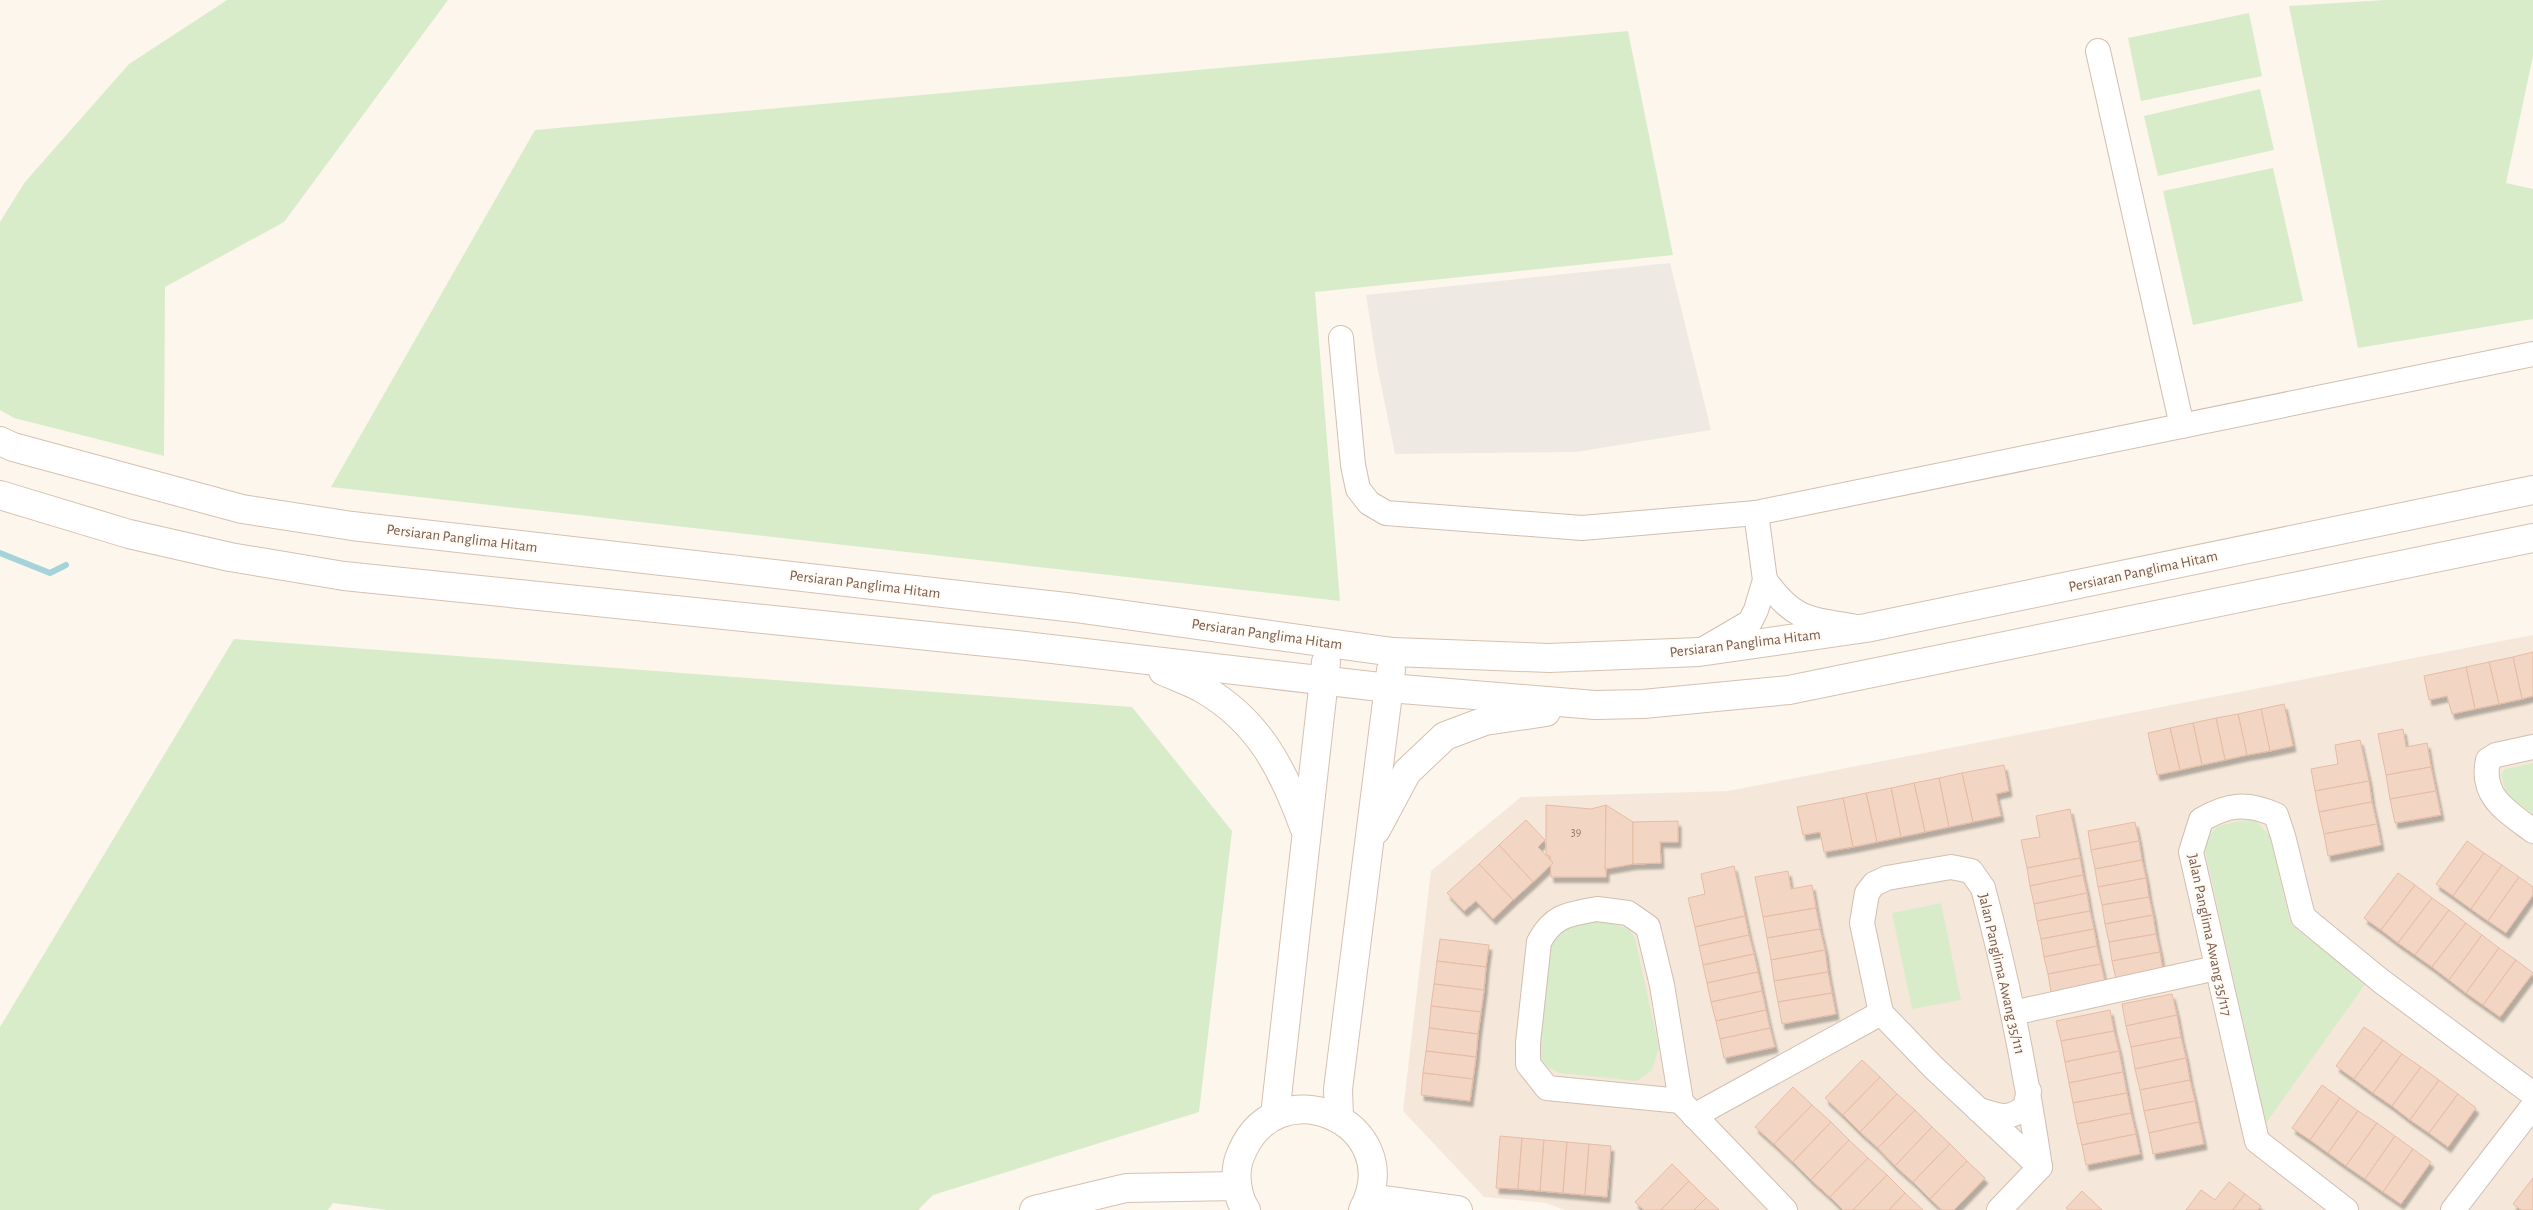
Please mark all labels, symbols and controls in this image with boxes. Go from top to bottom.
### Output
street label: Persiaran Panglima Hitam [386,522,538,555]
street label: Persiaran Panglima Hitam [2067,548,2219,595]
street label: Persiaran Panglima Hitam [789,568,941,601]
street label: Persiaran Panglima Hitam [1191,616,1343,653]
street label: Persiaran Panglima Hitam [1669,627,1821,660]
house number: 39 [1571,826,1582,838]
street label: Jalan Panglima Awang 35/117 [2185,852,2234,1018]
street label: Jalan Panglima Awang 35/111 [1976,892,2027,1056]

